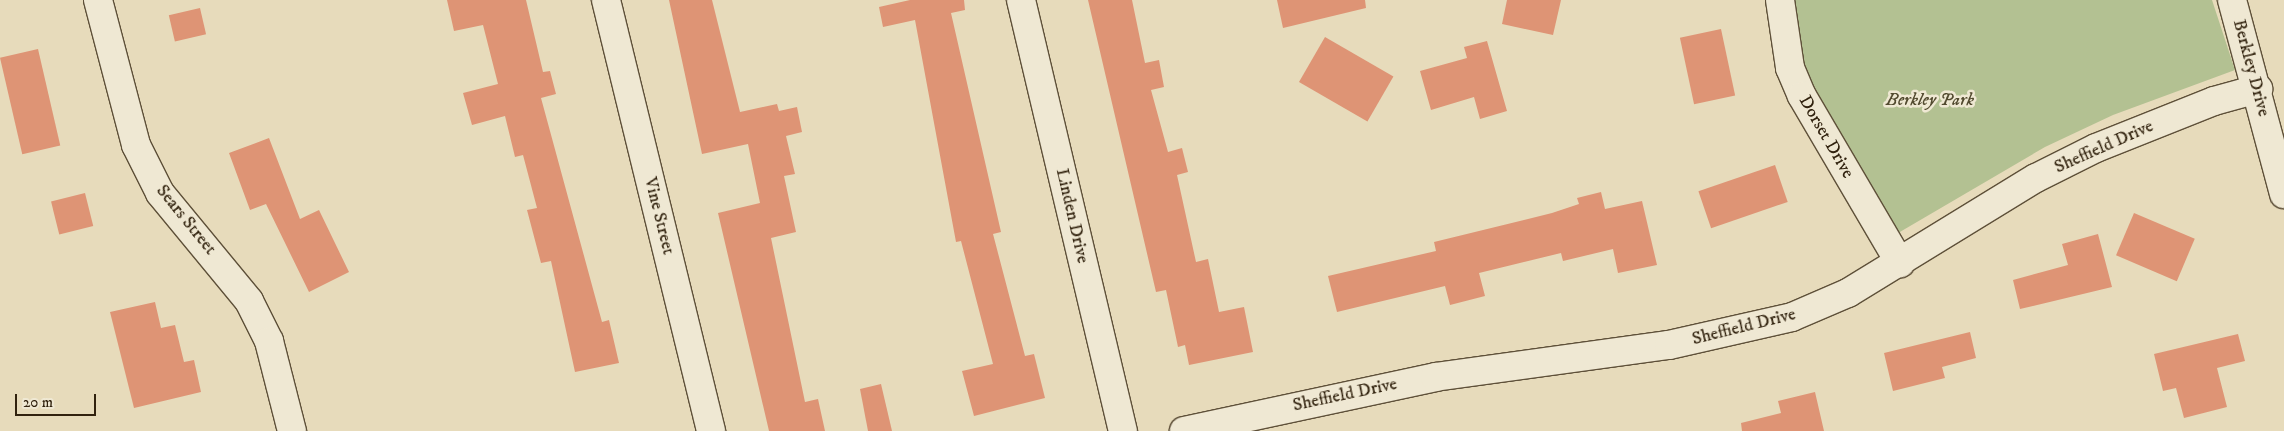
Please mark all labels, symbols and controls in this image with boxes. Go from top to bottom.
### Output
street label: Berkley Drive [2228,17,2274,119]
park label: Berkley Park [1886,89,1974,111]
street label: Dorset Drive [1794,92,1858,182]
street label: Sheffield Drive [2051,116,2157,178]
street label: Linden Drive [1051,166,1093,266]
street label: Vine Street [639,175,679,257]
street label: Sears Street [151,181,221,259]
street label: Sheffield Drive [1690,304,1798,350]
street label: Sheffield Drive [1291,373,1399,417]
scale bar [18,384,99,416]
text: 20 m [23,393,53,412]

